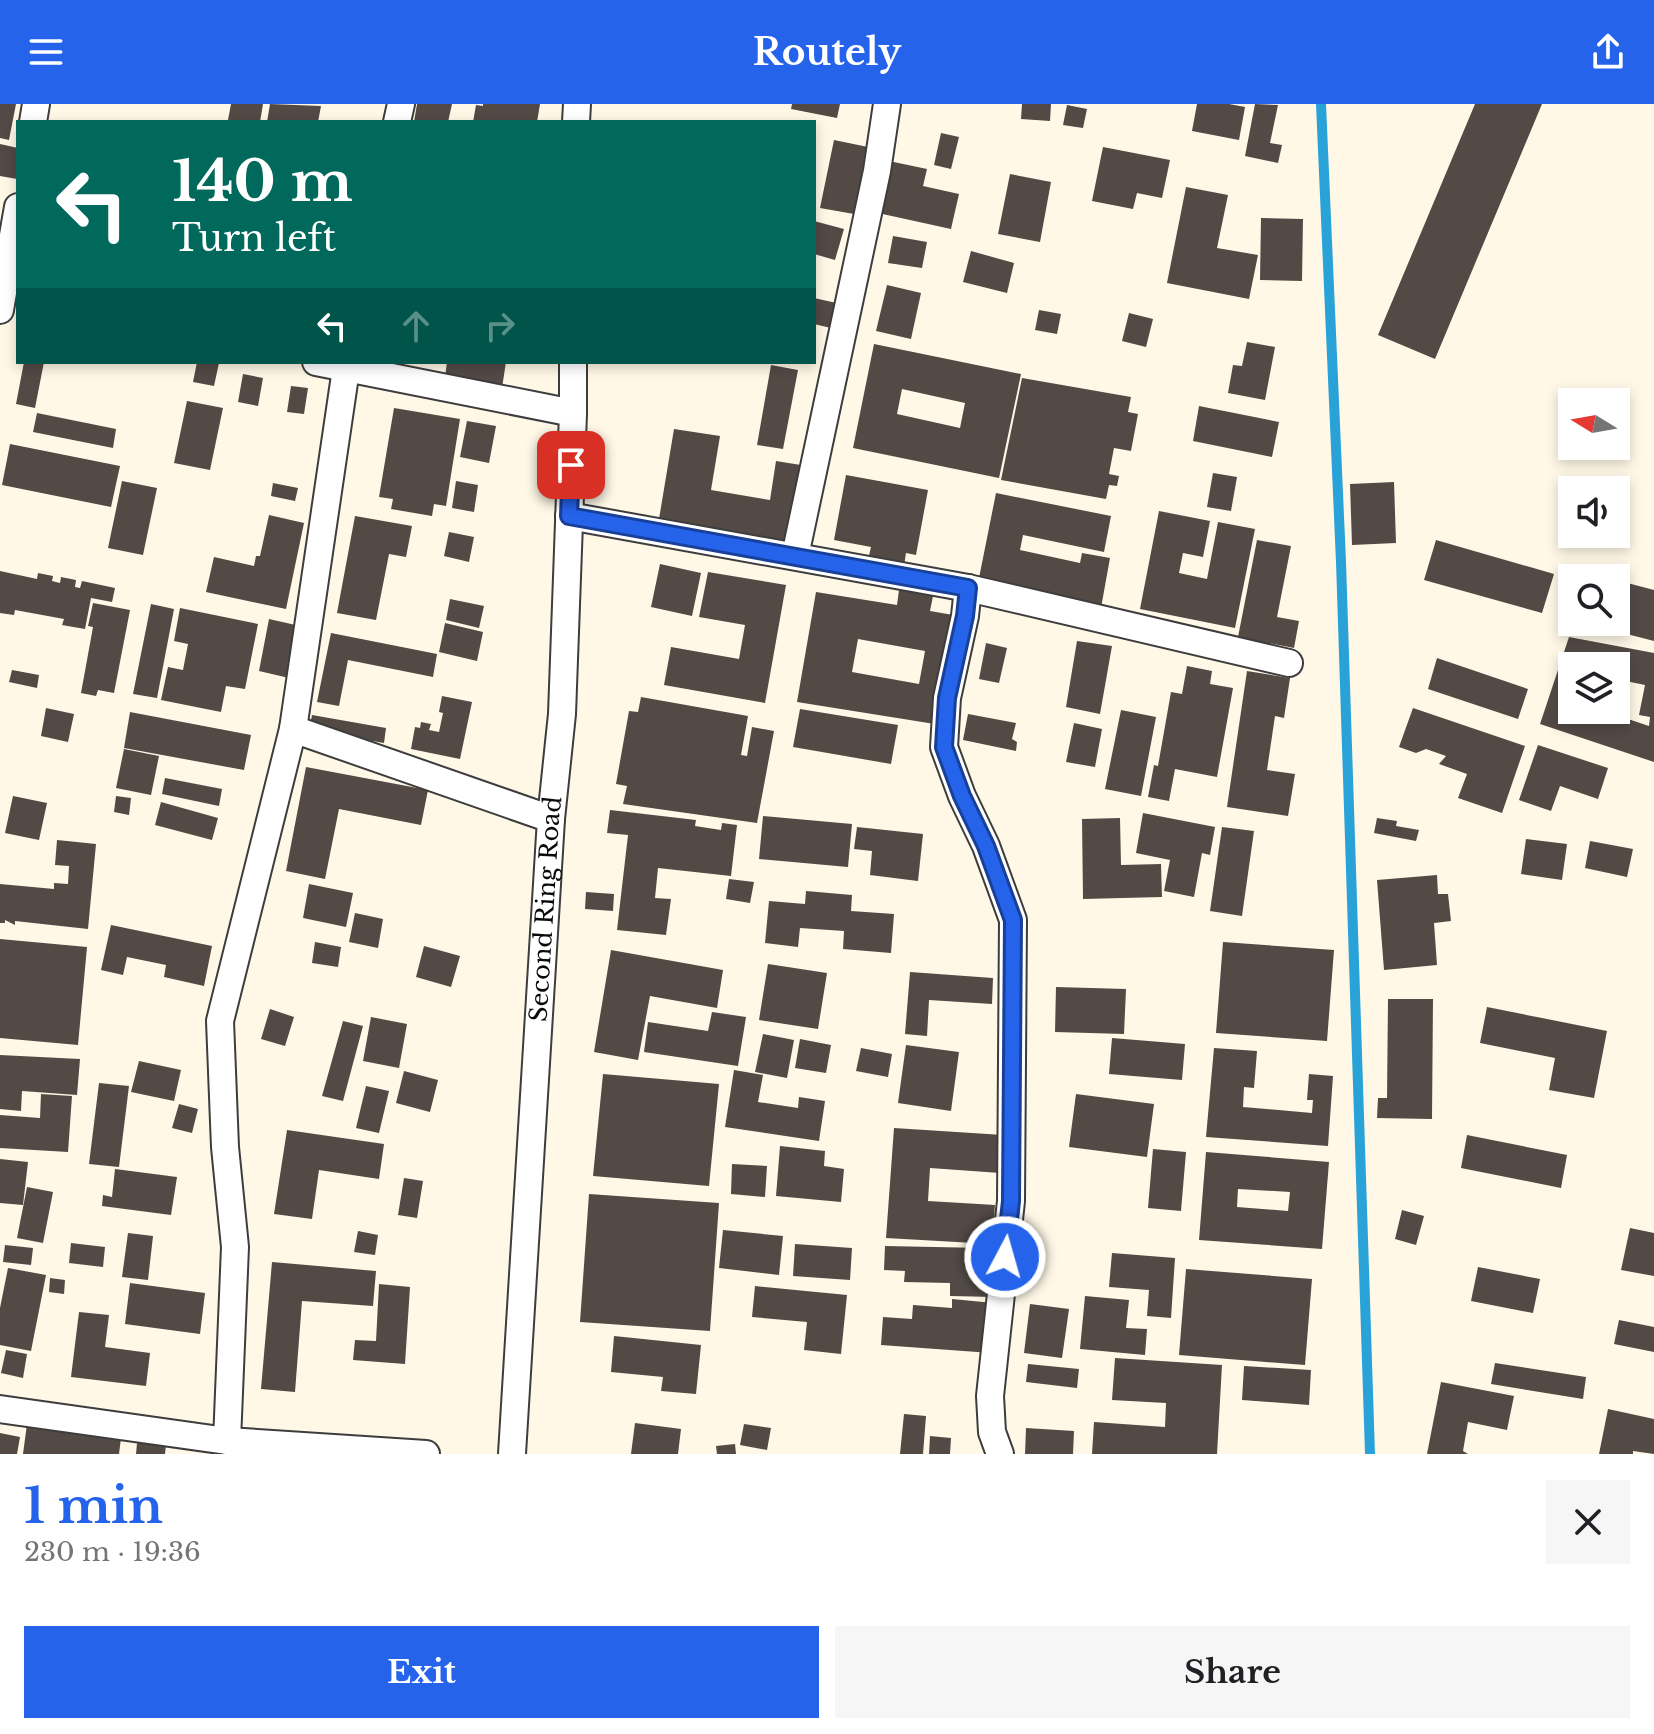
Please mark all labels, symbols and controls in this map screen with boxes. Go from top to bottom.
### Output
icon: menu [24,30,68,74]
text: Routely [753,30,901,75]
icon: share [1586,30,1630,74]
text: 140 m [172,147,353,216]
icon: left [40,152,144,256]
text: Turn left [172,216,336,261]
icon: left [310,304,354,348]
icon: ahead [394,304,438,348]
icon: right [478,304,522,348]
north arrow [1558,388,1630,460]
map controls [1558,388,1630,724]
pin [537,431,605,499]
icon: arrive [549,443,593,487]
button: sound [1558,476,1630,548]
button: search [1558,564,1630,636]
button: layers [1558,652,1630,724]
street label: Second Ring Road [524,795,567,1023]
position arrow [963,1215,1047,1299]
text: 1 min [24,1476,163,1536]
button: close [1546,1480,1630,1564]
text: 230 m · 19:36 [24,1536,201,1568]
button: Exit [24,1626,819,1718]
button: Share [835,1626,1630,1718]

